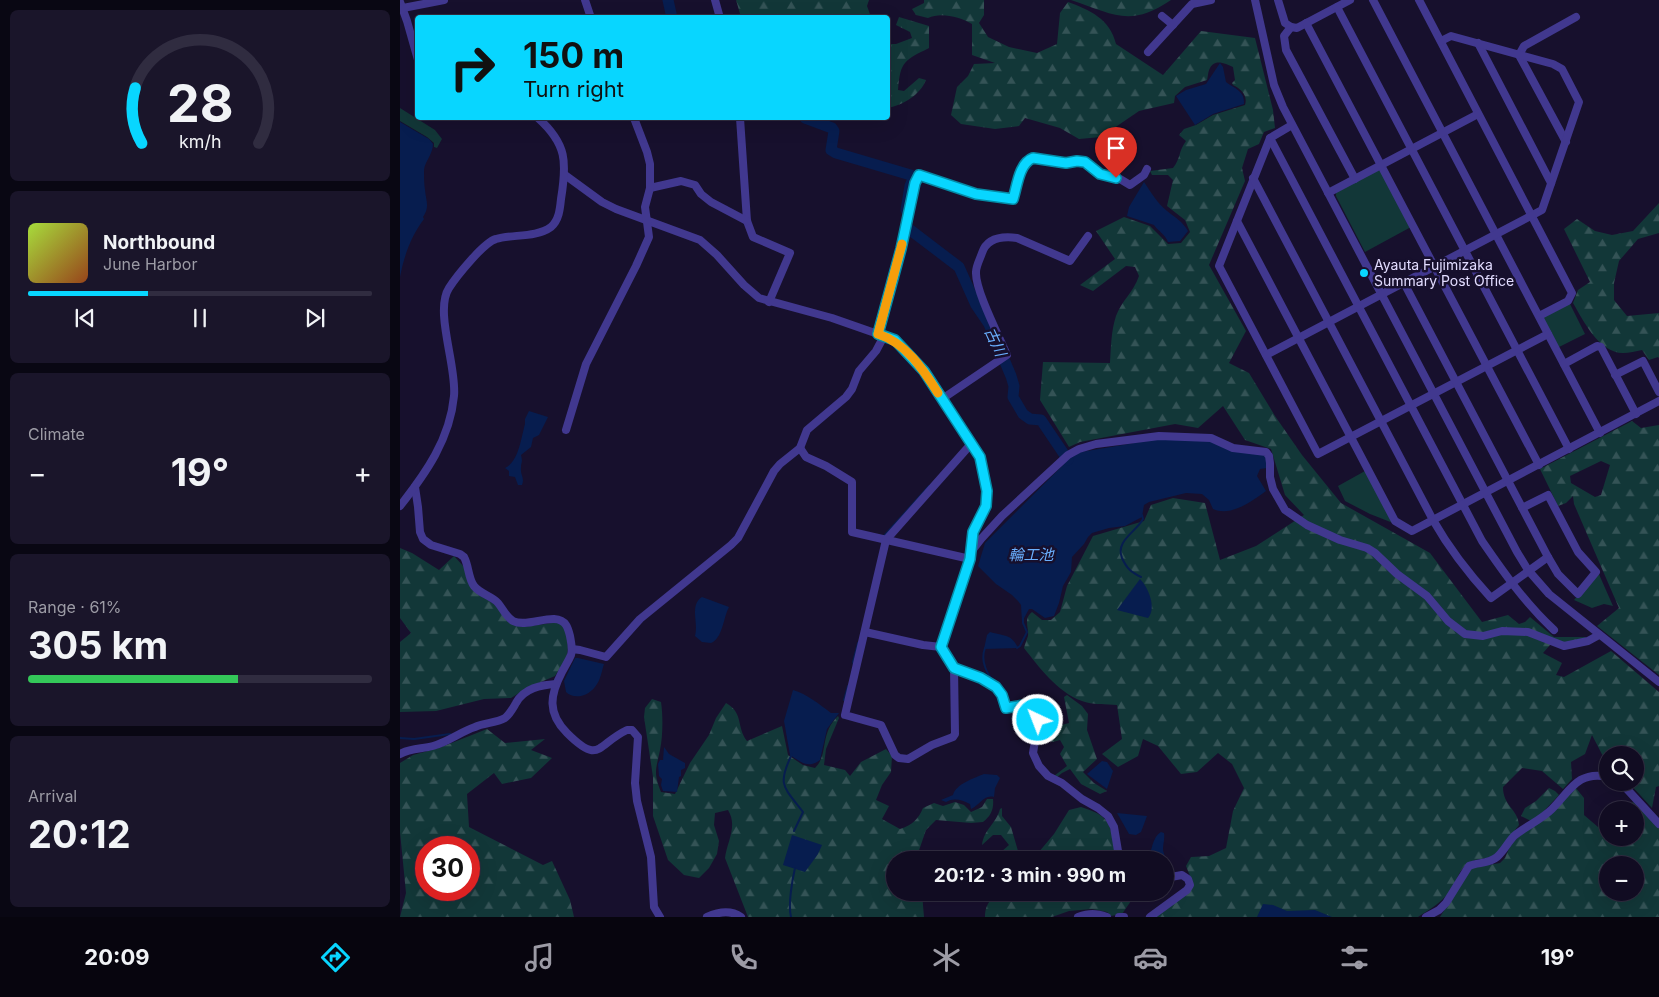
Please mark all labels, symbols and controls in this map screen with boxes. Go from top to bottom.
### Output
text: 150 m [523,34,624,76]
icon: right [440,35,505,100]
text: 28 [167,72,233,135]
text: Turn right [523,76,624,102]
pin [1095,127,1137,178]
text: km/h [179,131,221,152]
icon: arrive [1102,134,1130,162]
text: Northbound [103,231,215,254]
text: June Harbor [103,254,197,274]
place label: Ayauta Fujimizaka Summary Post Office [1374,256,1514,289]
marker: Ayauta Fujimizaka Summary Post Office [1358,267,1370,279]
icon: previous [71,304,99,332]
icon: pause [186,304,214,332]
icon: next [301,304,329,332]
water label: 古川 [981,324,1011,361]
text: Climate [28,424,85,444]
text: 19° [171,449,229,495]
text: − [28,456,47,490]
text: + [353,456,372,490]
water label: 輪工池 [1008,545,1055,564]
text: Range · 61% [28,597,122,617]
text: 305 km [28,622,168,668]
position arrow [1011,693,1063,745]
map controls [1599,746,1644,901]
button: search [1599,746,1644,791]
text: Arrival [28,786,77,806]
button: + [1599,801,1644,846]
text: 20:12 [28,811,131,857]
speed limit sign: 30 [415,836,480,901]
button: − [1599,856,1644,901]
text: 20:12 · 3 min · 990 m [934,864,1126,887]
icon: directions [318,940,353,975]
icon: music [522,940,557,975]
icon: phone [726,940,761,975]
icon: climate [929,940,964,975]
icon: car [1133,940,1168,975]
icon: filters [1337,940,1372,975]
text: 20:09 [84,944,150,970]
text: 19° [1541,944,1575,970]

